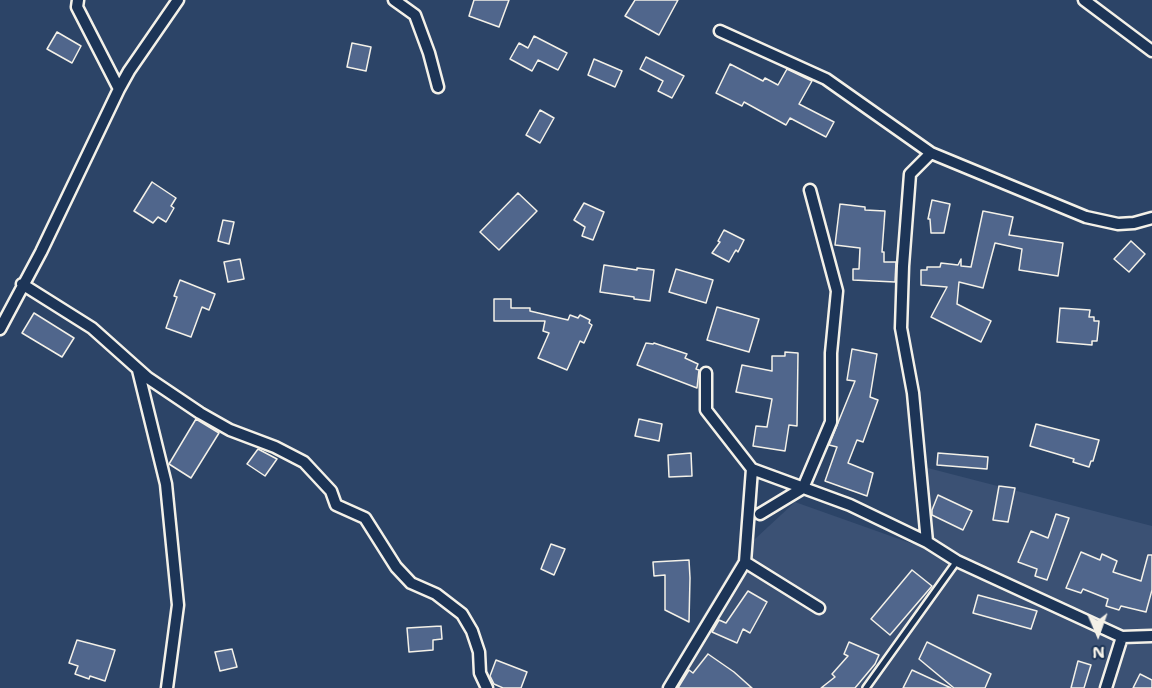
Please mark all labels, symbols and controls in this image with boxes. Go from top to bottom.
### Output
north arrow [1068,604,1128,664]
text: N [1092,642,1105,663]

